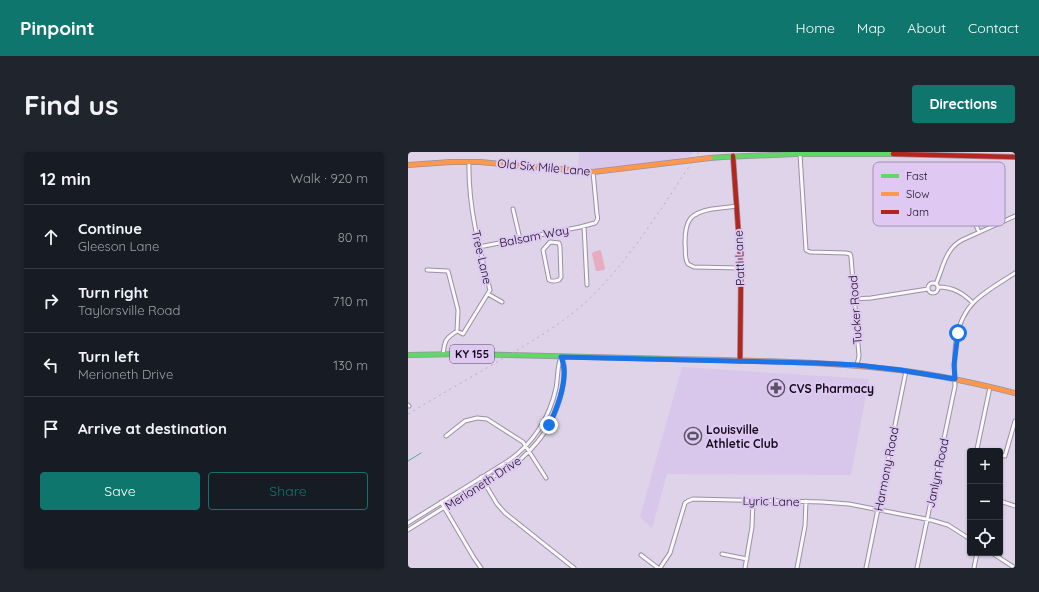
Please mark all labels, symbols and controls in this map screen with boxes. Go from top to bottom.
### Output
text: Pinpoint [20,16,95,40]
text: Home [796,19,835,37]
text: Map [857,19,885,37]
text: About [907,19,946,37]
text: Contact [968,19,1019,37]
button: Directions [912,85,1015,123]
text: Find us [24,87,118,122]
street label: Old Six Mile Lane [497,155,591,179]
legend [873,162,1005,226]
text: 12 min [40,168,91,189]
text: Fast [906,169,928,183]
text: Walk · 920 m [291,170,368,186]
text: Slow [906,187,930,201]
text: Jam [906,205,929,219]
text: Continue [78,219,142,238]
street label: Balsam Way [498,222,570,250]
icon: ahead [40,226,62,248]
street label: Tree Lane [468,228,496,286]
text: 80 m [338,229,368,245]
street label: Patti Lane [731,230,747,286]
text: Gleeson Lane [78,238,159,254]
street label: Tucker Road [845,275,865,345]
text: Turn right [78,283,149,302]
icon: right [40,290,62,312]
text: 710 m [333,293,368,309]
text: Taylorsville Road [78,302,180,318]
route start [949,324,967,342]
road number: KY 155 [450,345,494,363]
text: Turn left [78,347,140,366]
icon: left [40,354,62,376]
text: 130 m [333,357,368,373]
text: Merioneth Drive [78,366,173,382]
pharmacy icon: CVS Pharmacy [766,378,786,398]
place label: CVS Pharmacy [789,381,874,396]
route end [540,416,558,434]
icon: arrive [40,418,62,440]
text: Arrive at destination [78,419,227,438]
place label: Louisville Athletic Club [706,422,779,451]
sports icon: Louisville Athletic Club [683,426,703,446]
street label: Harmony Road [870,426,902,512]
street label: Janlyn Road [922,437,952,509]
map controls [967,448,1003,556]
button: + [967,448,1003,484]
street label: Merioneth Drive [442,453,524,513]
button: Save [40,472,200,510]
button: Share [208,472,368,510]
button: − [967,484,1003,520]
street label: Lyric Lane [742,493,800,509]
button: locate [967,520,1003,556]

